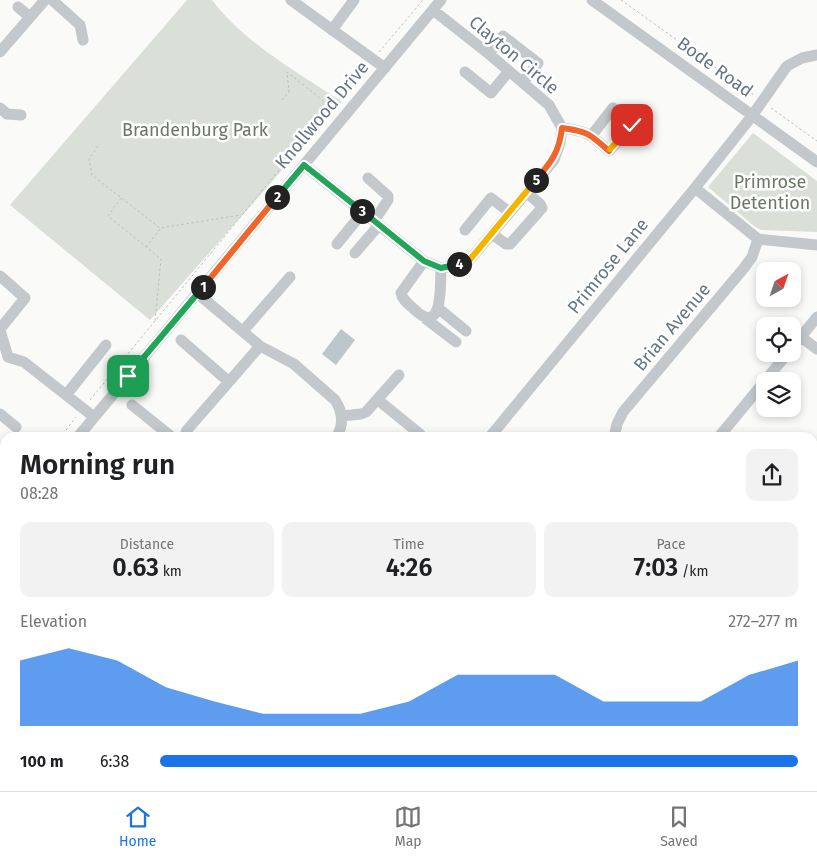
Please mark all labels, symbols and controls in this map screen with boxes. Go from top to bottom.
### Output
street label: Clayton Circle [465,11,563,99]
street label: Bode Road [673,32,757,102]
street label: Knollwood Drive [271,57,373,173]
pin [611,104,653,146]
icon: check [618,111,646,139]
park label: Brandenburg Park [122,119,269,141]
pin: 5 [524,168,548,192]
park label: Primrose Detention [730,171,810,214]
text: 5 [533,172,540,189]
pin: 2 [264,184,290,210]
text: 2 [274,189,281,206]
pin: 3 [350,198,374,224]
text: 3 [359,203,366,220]
street label: Primrose Lane [563,214,653,318]
pin: 4 [446,252,472,276]
text: 4 [456,256,463,273]
north arrow [756,262,801,308]
map controls [756,262,801,417]
pin: 1 [190,274,216,300]
text: 1 [200,279,207,296]
street label: Brian Avenue [629,279,715,375]
button: locate [756,317,801,362]
pin [107,355,149,397]
icon: arrive [114,362,142,390]
button: layers [756,372,801,417]
text: Morning run [20,448,175,481]
button: share [746,449,798,501]
text: 08:28 [20,484,58,503]
text: Distance [120,536,174,553]
text: Time [394,536,424,553]
text: Pace [656,536,686,553]
text: 0.63 [112,553,159,583]
text: 4:26 [386,553,432,583]
text: 7:03 [634,553,678,583]
text: km [159,563,182,580]
text: /km [678,563,708,580]
text: Elevation [20,612,87,631]
text: 272–277 m [728,612,798,631]
text: 100 m [20,752,63,771]
text: 6:38 [100,752,129,771]
tab: Home [119,803,156,850]
tab: Map [394,803,422,850]
tab: Saved [660,803,698,850]

